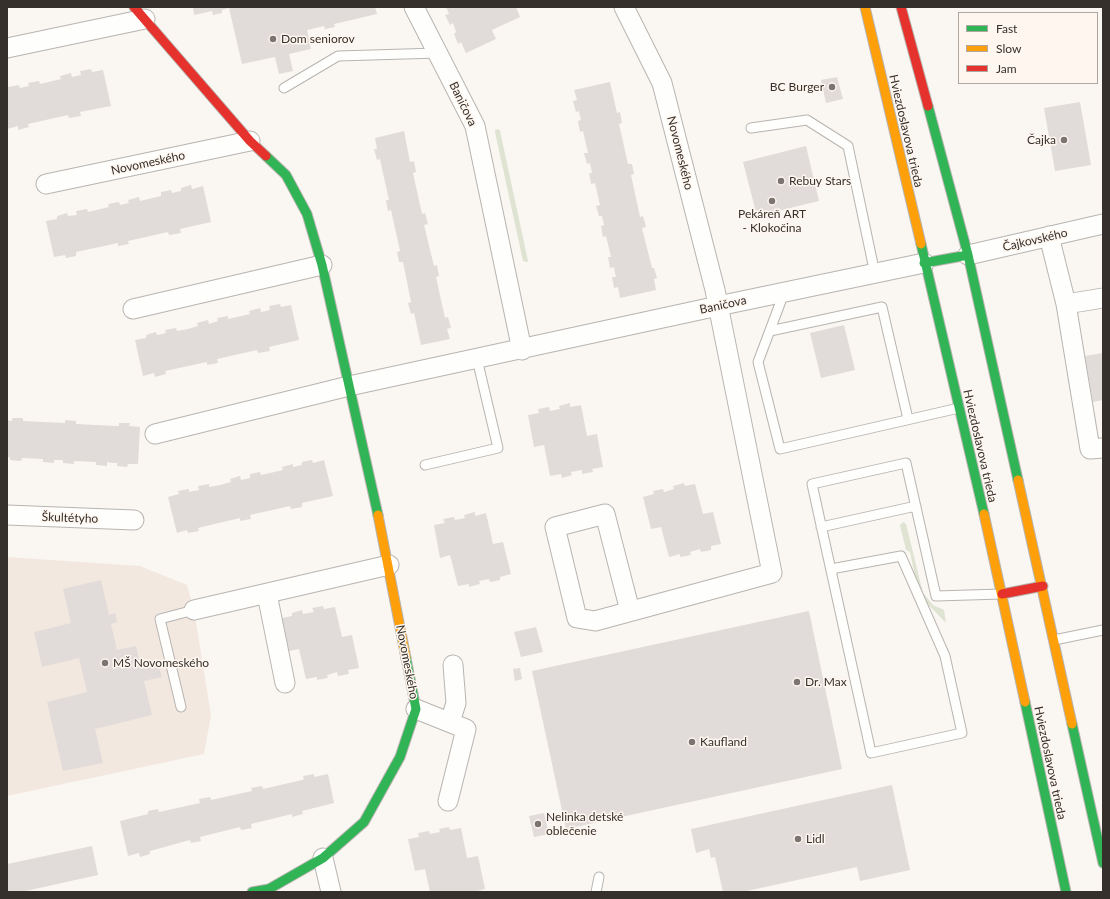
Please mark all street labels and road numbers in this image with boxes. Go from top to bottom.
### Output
street label: Hviezdoslavova trieda [886,73,926,189]
street label: Baničova [446,80,480,128]
street label: Novomeského [664,115,696,191]
street label: Novomeského [110,148,186,178]
street label: Čajkovského [1001,226,1069,254]
street label: Baničova [698,293,748,317]
street label: Hviezdoslavova trieda [960,388,1000,504]
street label: Škultétyho [41,510,99,526]
street label: Novomeského [393,624,421,700]
street label: Hviezdoslavova trieda [1031,705,1069,821]

